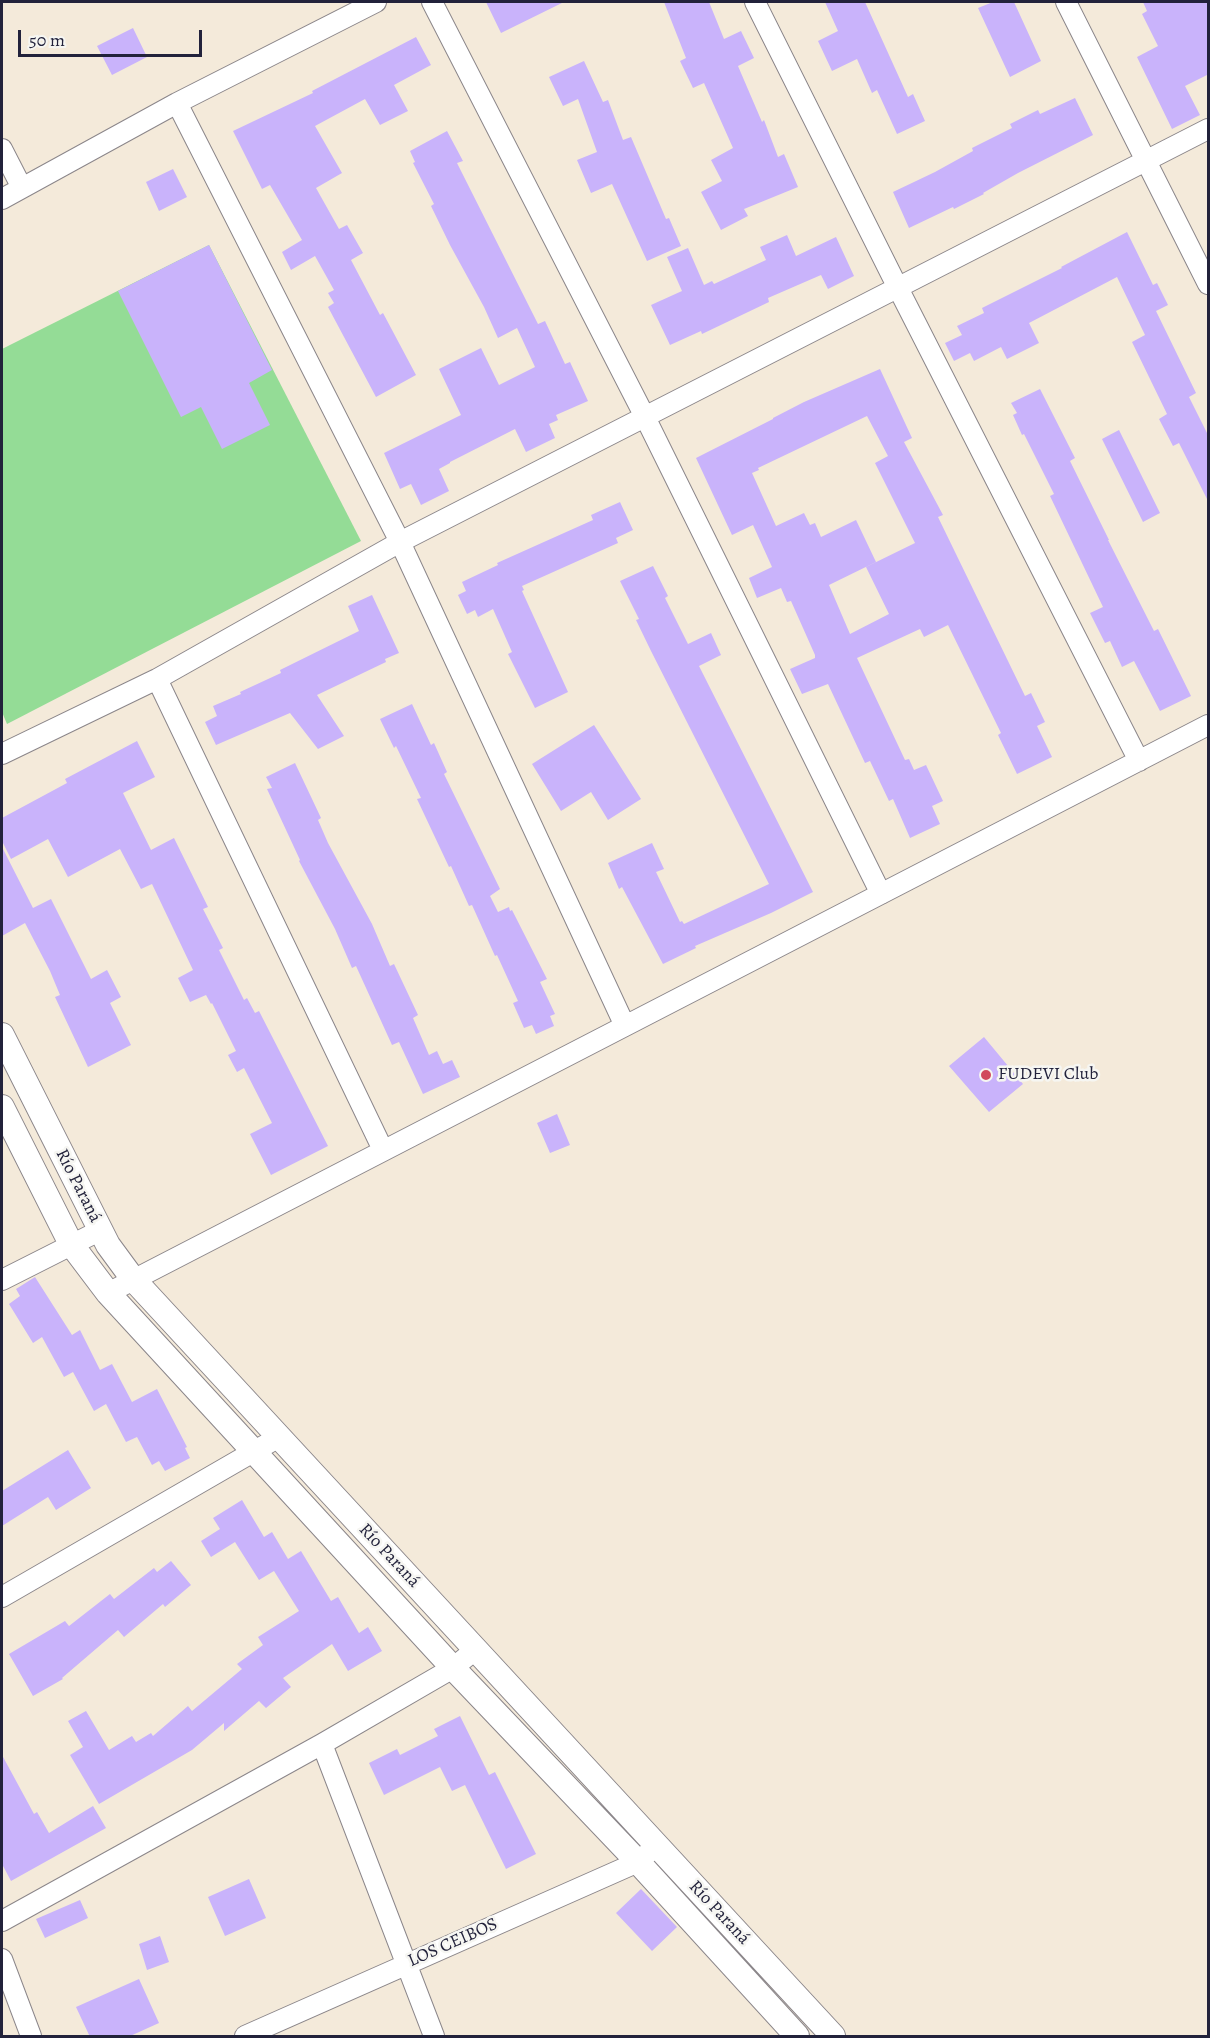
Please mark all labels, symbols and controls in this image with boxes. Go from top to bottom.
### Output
scale bar [21,18,206,56]
text: 50 m [29,28,65,52]
place label: FUDEVI Club [998,1064,1098,1086]
marker: FUDEVI Club [979,1068,993,1082]
street label: Río Paraná [50,1146,106,1226]
street label: Río Paraná [354,1519,424,1593]
street label: Río Paraná [684,1876,754,1950]
street label: LOS CEIBOS [405,1914,501,1972]

